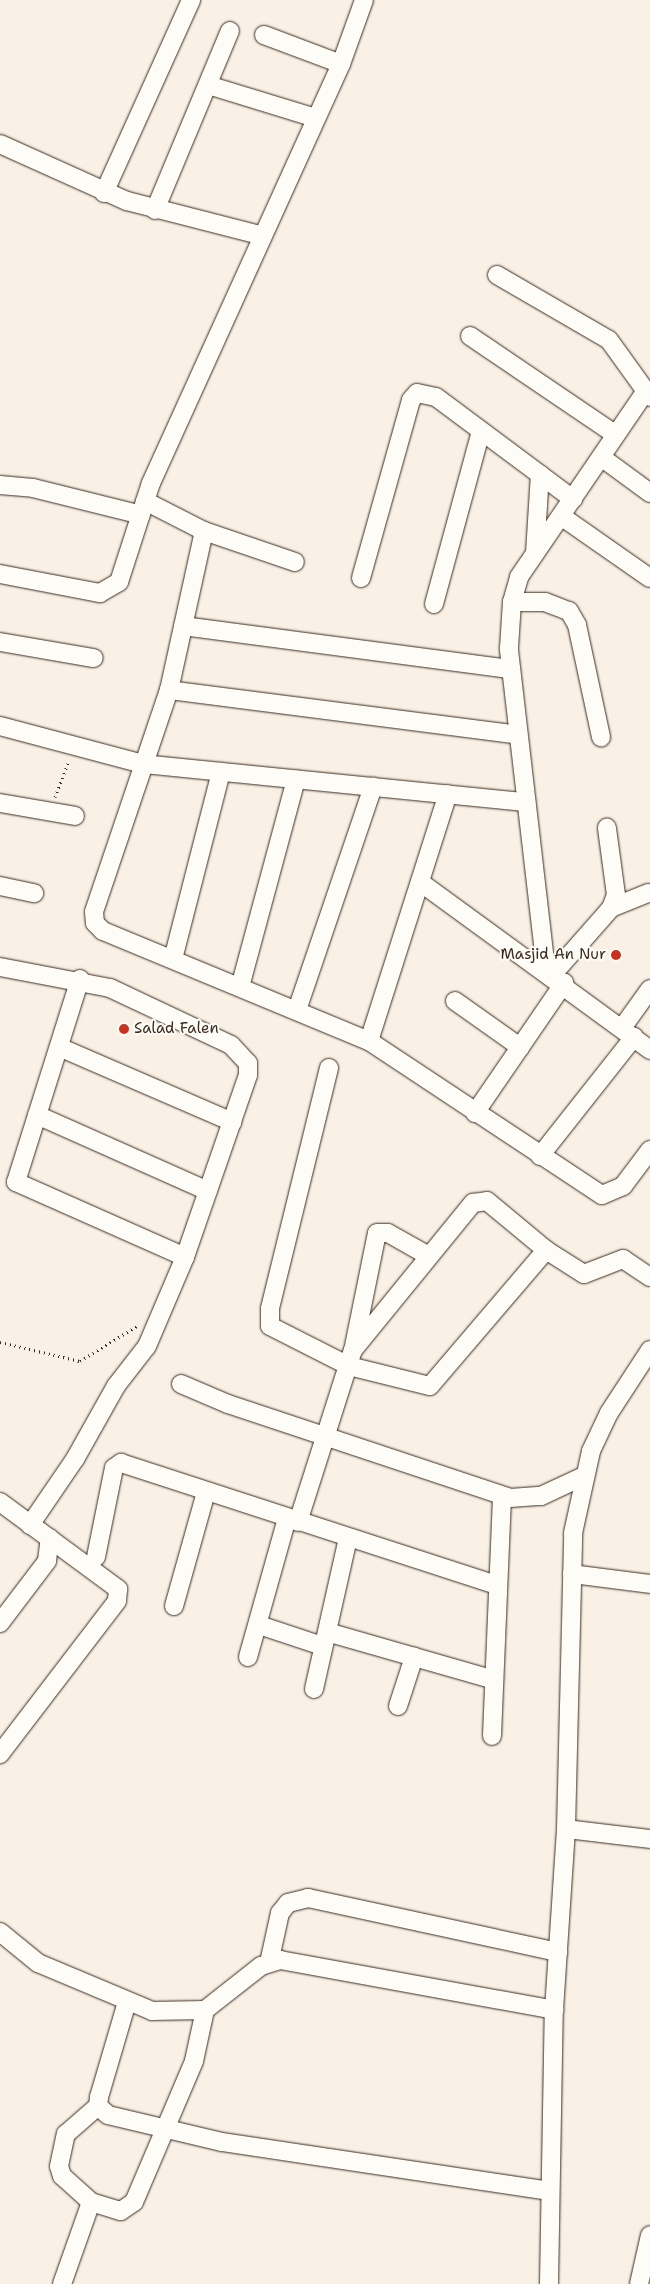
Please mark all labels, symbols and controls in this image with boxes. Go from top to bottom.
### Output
place label: Masjid An Nur [501,946,606,964]
marker: Masjid An Nur [610,949,622,961]
place label: Salad Falen [134,1020,219,1038]
marker: Salad Falen [118,1023,130,1035]

